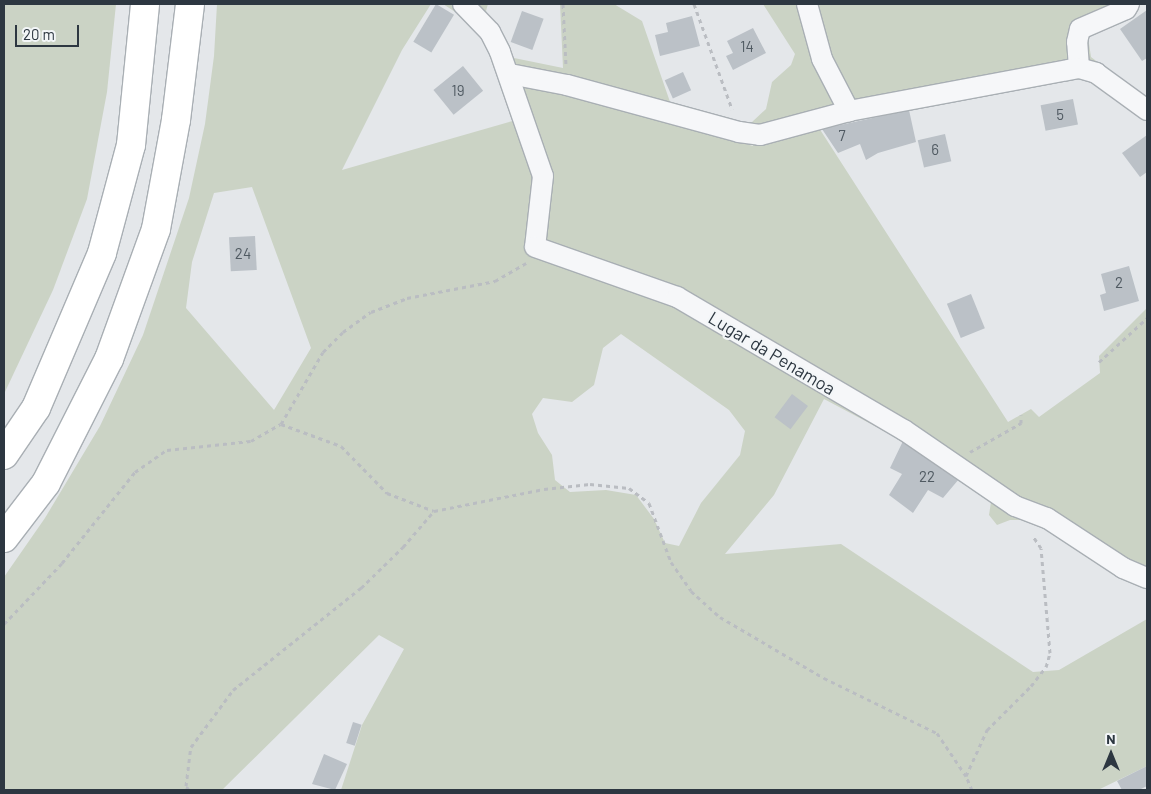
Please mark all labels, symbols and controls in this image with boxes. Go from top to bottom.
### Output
scale bar [18,15,81,47]
text: 20 m [23,25,55,43]
house number: 14 [740,38,754,56]
house number: 19 [451,82,465,100]
house number: 5 [1056,106,1064,124]
house number: 7 [838,127,846,145]
house number: 6 [931,141,939,159]
house number: 24 [235,245,251,263]
house number: 2 [1115,274,1123,292]
street label: Lugar da Penamoa [705,307,839,399]
house number: 22 [919,468,935,486]
north arrow [1086,729,1136,779]
text: N [1106,730,1116,747]

